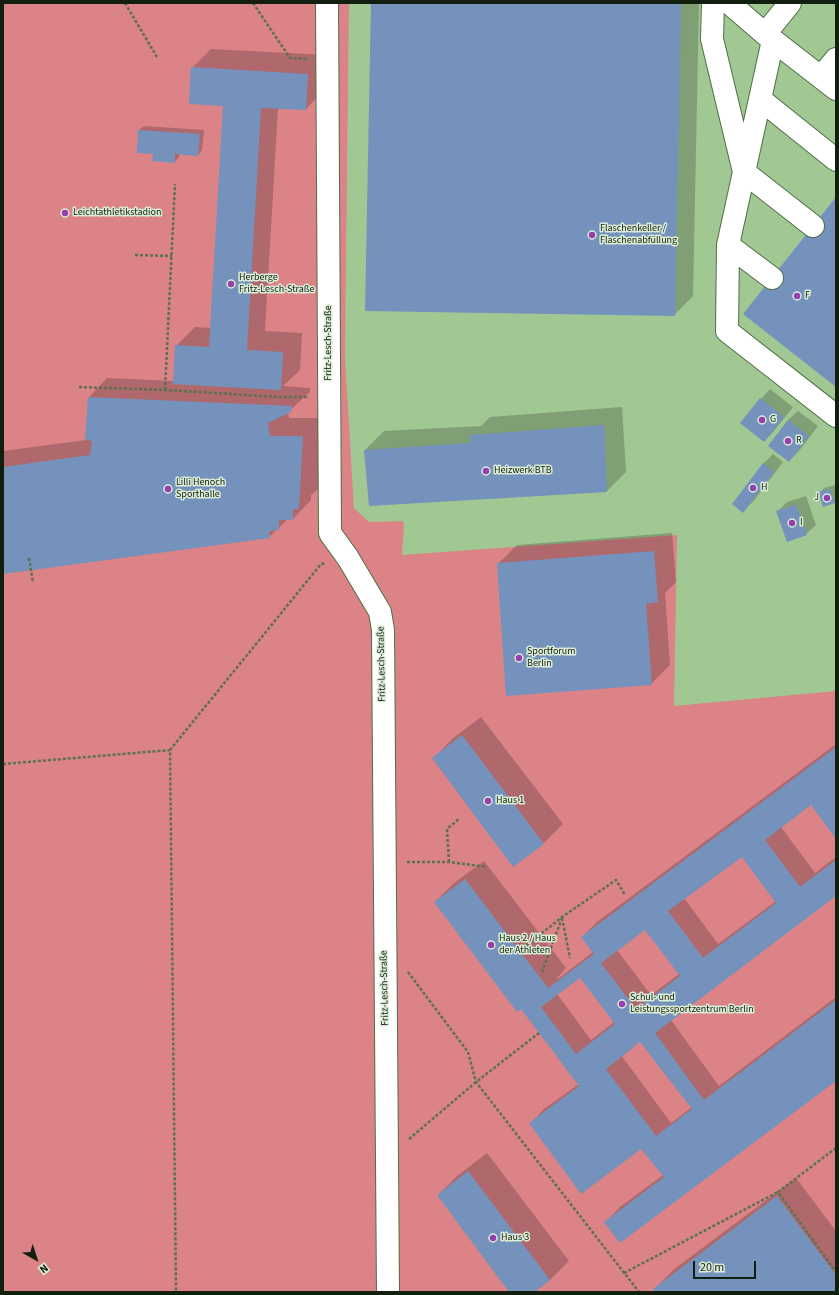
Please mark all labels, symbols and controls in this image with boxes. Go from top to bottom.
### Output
place label: Leichtathletikstadion [73,207,161,219]
marker: Leichtathletikstadion [60,208,70,218]
place label: Flaschenkeller / Flaschenabfüllung [600,223,677,246]
marker: Flaschenkeller / Flaschenabfüllung [587,230,597,240]
place label: Herberge Fritz-Lesch-Straße [239,272,315,296]
marker: Herberge Fritz-Lesch-Straße [226,279,236,289]
place label: F [805,290,810,302]
marker: F [792,291,802,301]
street label: Fritz-Lesch-Straße [323,305,335,381]
place label: G [770,414,776,426]
marker: G [757,415,767,425]
place label: R [796,435,802,447]
marker: R [783,436,793,446]
place label: Heizwerk BTB [494,465,552,477]
marker: Heizwerk BTB [481,466,491,476]
place label: Lilli Henoch Sporthalle [176,477,225,500]
place label: H [761,482,768,494]
marker: H [748,483,758,493]
marker: Lilli Henoch Sporthalle [163,484,173,494]
place label: J [814,492,819,504]
marker: J [822,493,832,503]
place label: I [800,517,803,529]
marker: I [787,518,797,528]
street label: Fritz-Lesch-Straße [375,626,389,702]
place label: Sportforum Berlin [527,646,576,670]
marker: Sportforum Berlin [514,653,524,663]
place label: Haus 1 [496,795,524,807]
marker: Haus 1 [483,796,493,806]
place label: Haus 2 / Haus der Athleten [499,933,556,956]
marker: Haus 2 / Haus der Athleten [486,940,496,950]
street label: Fritz-Lesch-Straße [378,950,392,1026]
place label: Schul- und Leistungssportzentrum Berlin [630,992,754,1016]
marker: Schul- und Leistungssportzentrum Berlin [617,999,627,1009]
place label: Haus 3 [501,1232,529,1244]
marker: Haus 3 [488,1233,498,1243]
north arrow [16,1239,56,1279]
scale bar [695,1253,758,1279]
text: 20 m [700,1259,724,1276]
text: N [36,1261,51,1277]

